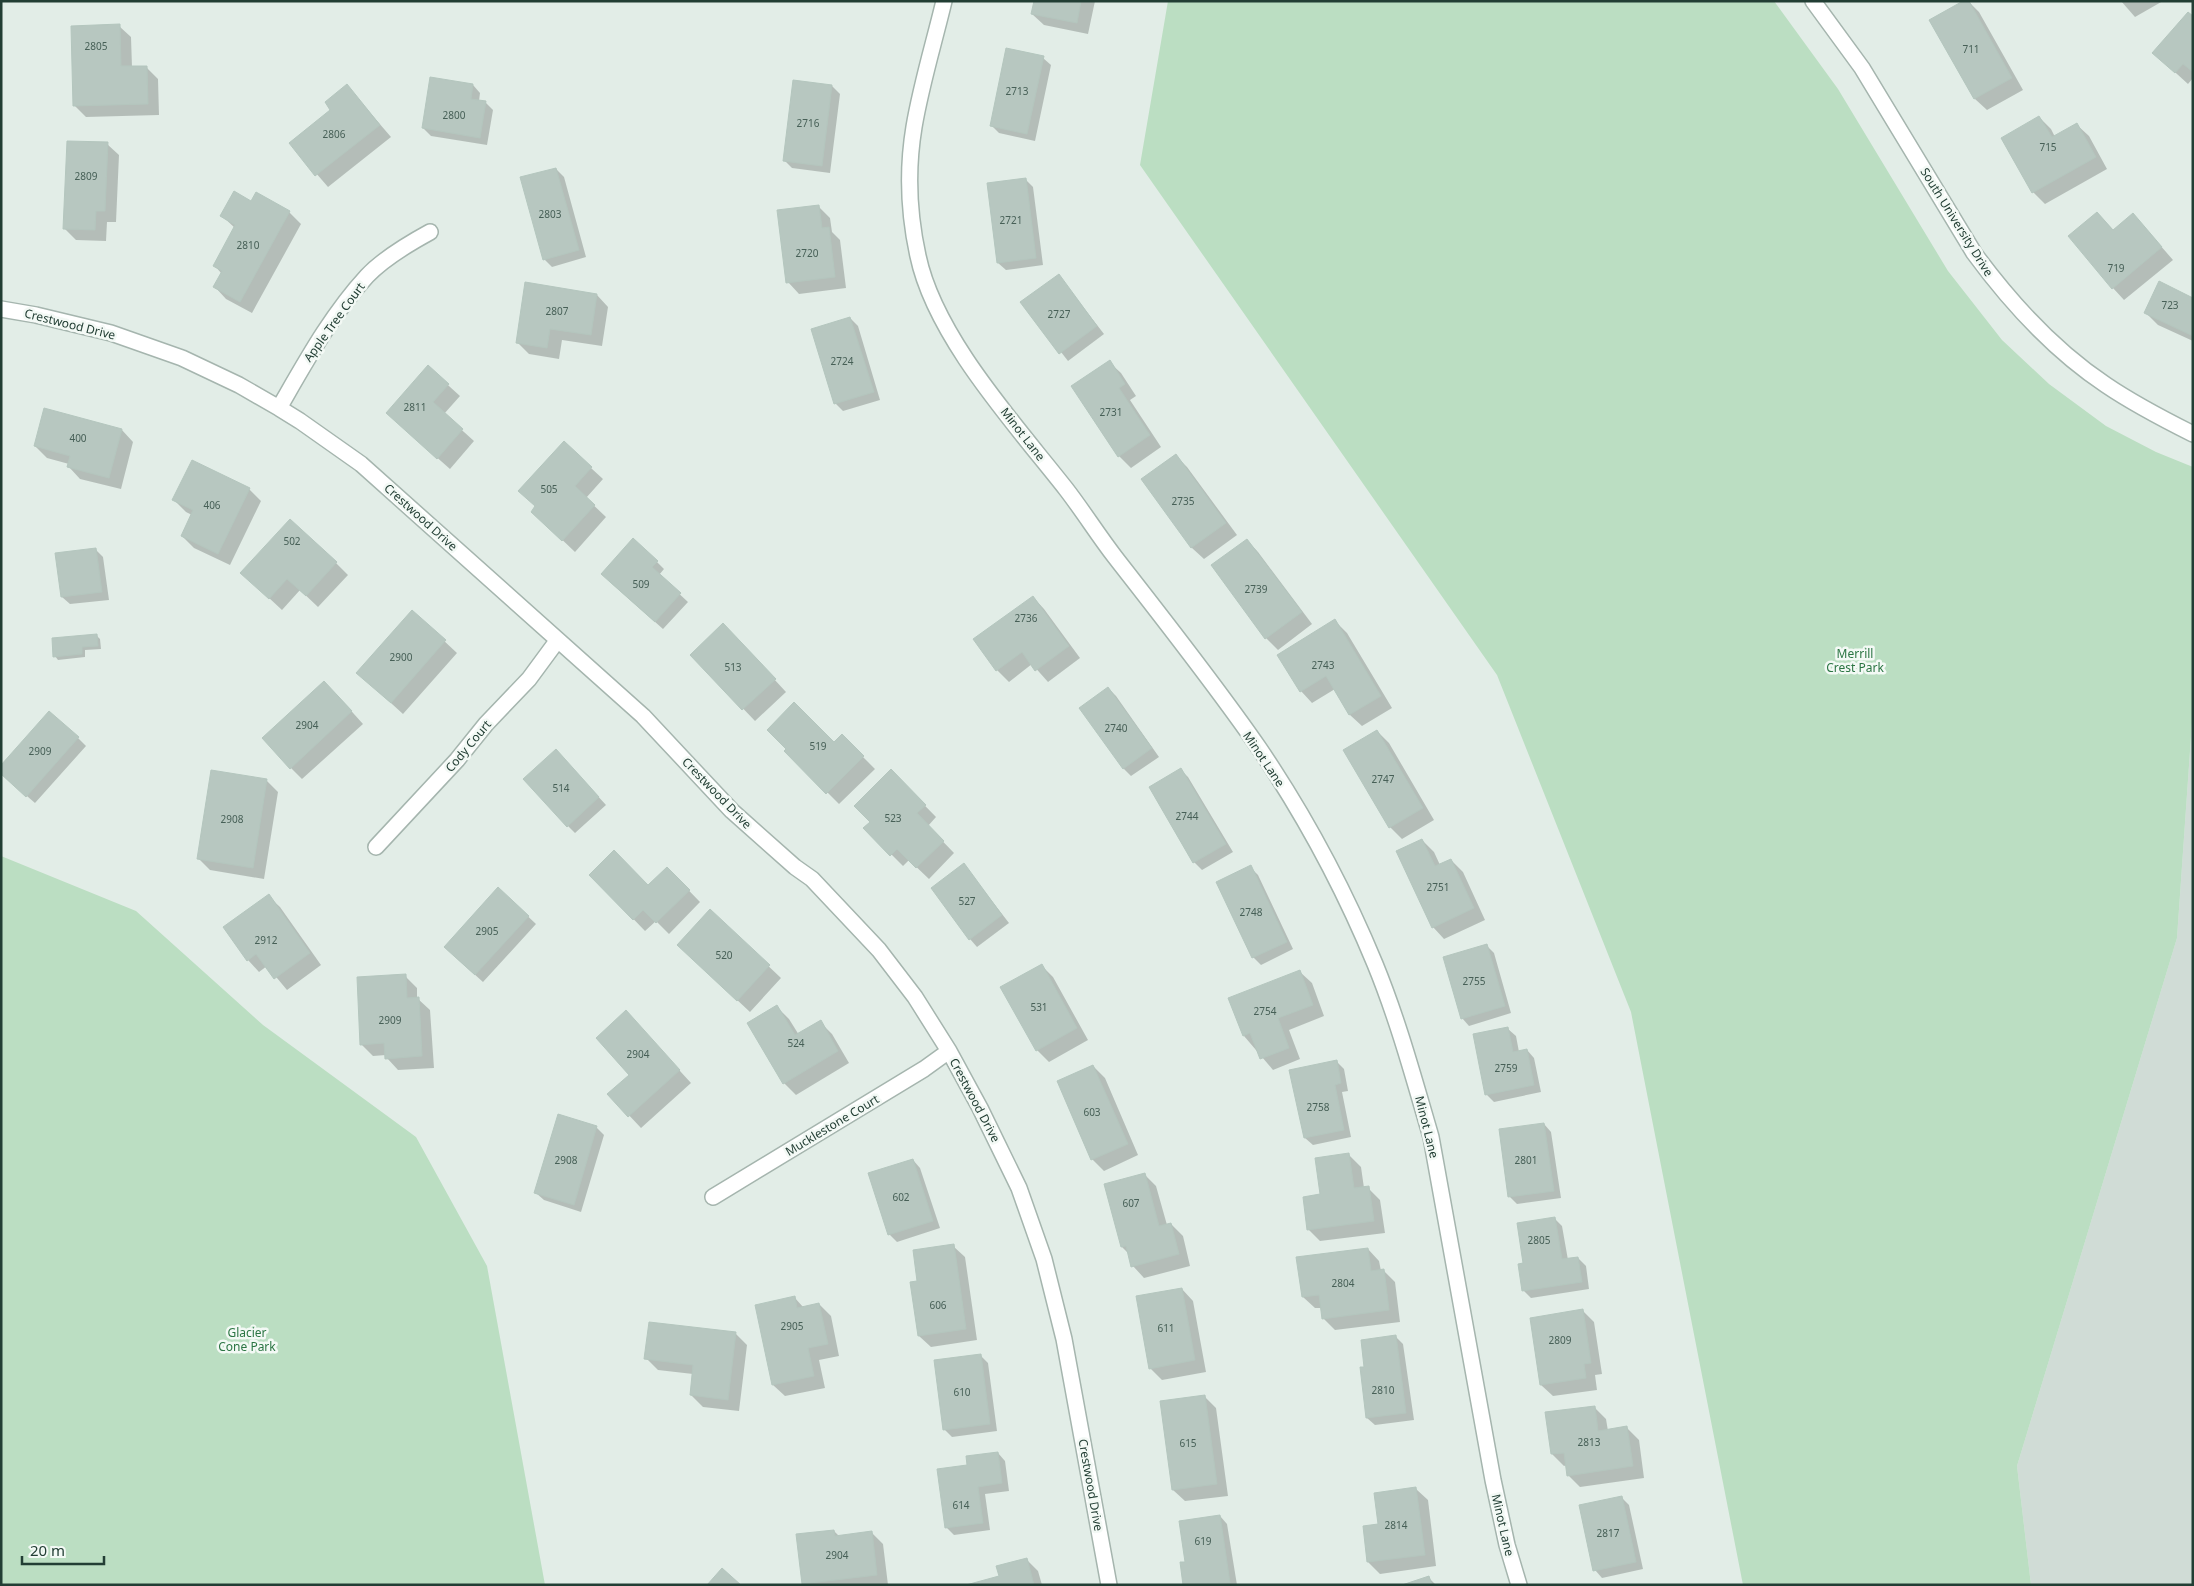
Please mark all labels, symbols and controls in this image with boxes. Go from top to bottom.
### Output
house number: 2805 [85,39,108,53]
house number: 711 [1962,42,1980,56]
house number: 2713 [1006,84,1029,98]
house number: 2800 [443,108,466,122]
house number: 2716 [797,116,820,130]
house number: 2806 [323,127,346,141]
house number: 715 [2039,140,2057,154]
street label: South University Drive [1917,164,1998,280]
house number: 2809 [75,169,98,183]
house number: 2803 [539,207,562,221]
house number: 2721 [1000,213,1022,227]
house number: 2810 [237,238,260,252]
house number: 2720 [796,246,819,260]
house number: 719 [2107,261,2125,275]
street label: Apple Tree Court [299,278,369,365]
house number: 723 [2161,298,2179,312]
street label: Crestwood Drive [23,304,118,344]
house number: 2807 [546,304,569,318]
house number: 2727 [1048,307,1071,321]
house number: 2724 [831,354,854,368]
house number: 2811 [404,400,426,414]
street label: Minot Lane [997,404,1049,464]
house number: 2731 [1100,405,1122,419]
house number: 400 [69,431,87,445]
street label: Crestwood Drive [381,479,462,555]
house number: 505 [540,482,558,496]
house number: 2735 [1172,494,1195,508]
house number: 406 [203,498,221,512]
house number: 502 [283,534,301,548]
house number: 509 [632,577,650,591]
house number: 2739 [1245,582,1268,596]
house number: 2736 [1015,611,1038,625]
park label: Merrill Crest Park [1826,645,1884,676]
house number: 2900 [390,650,413,664]
house number: 2743 [1312,658,1335,672]
house number: 513 [724,660,742,674]
street label: Cody Court [441,716,495,776]
house number: 2904 [296,718,319,732]
house number: 2740 [1105,721,1128,735]
street label: Minot Lane [1239,728,1289,790]
house number: 519 [809,739,827,753]
house number: 2909 [29,744,52,758]
street label: Crestwood Drive [678,754,756,833]
house number: 2747 [1372,772,1395,786]
house number: 514 [552,781,570,795]
house number: 2744 [1176,809,1199,823]
house number: 523 [884,811,902,825]
house number: 2908 [221,812,244,826]
house number: 2751 [1427,880,1449,894]
house number: 527 [958,894,976,908]
house number: 2748 [1240,905,1263,919]
house number: 2905 [476,924,499,938]
house number: 2912 [255,933,278,947]
house number: 520 [715,948,733,962]
house number: 2755 [1463,974,1486,988]
house number: 531 [1030,1000,1048,1014]
house number: 2754 [1254,1004,1277,1018]
house number: 2909 [379,1013,402,1027]
house number: 524 [787,1036,805,1050]
house number: 2904 [627,1047,650,1061]
street label: Crestwood Drive [946,1055,1005,1145]
house number: 2759 [1495,1061,1518,1075]
street label: Mucklestone Court [782,1090,883,1160]
street label: Minot Lane [1411,1094,1443,1160]
house number: 2758 [1307,1100,1330,1114]
house number: 603 [1083,1105,1101,1119]
house number: 2908 [555,1153,578,1167]
house number: 2801 [1515,1153,1537,1167]
house number: 602 [892,1190,910,1204]
house number: 607 [1122,1196,1140,1210]
house number: 2805 [1528,1233,1551,1247]
house number: 2804 [1332,1276,1355,1290]
house number: 606 [929,1298,947,1312]
house number: 2905 [781,1319,804,1333]
house number: 611 [1157,1321,1175,1335]
park label: Glacier Cone Park [218,1324,276,1355]
house number: 2809 [1549,1333,1572,1347]
house number: 2810 [1372,1383,1395,1397]
house number: 610 [953,1385,971,1399]
house number: 2813 [1578,1435,1601,1449]
house number: 615 [1179,1436,1197,1450]
street label: Crestwood Drive [1075,1438,1108,1533]
street label: Minot Lane [1488,1492,1518,1558]
house number: 614 [952,1498,970,1512]
house number: 2814 [1385,1518,1408,1532]
house number: 2817 [1597,1526,1620,1540]
scale bar [22,1534,105,1566]
house number: 619 [1194,1534,1212,1548]
text: 20 m [30,1540,65,1560]
house number: 2904 [826,1548,849,1562]

